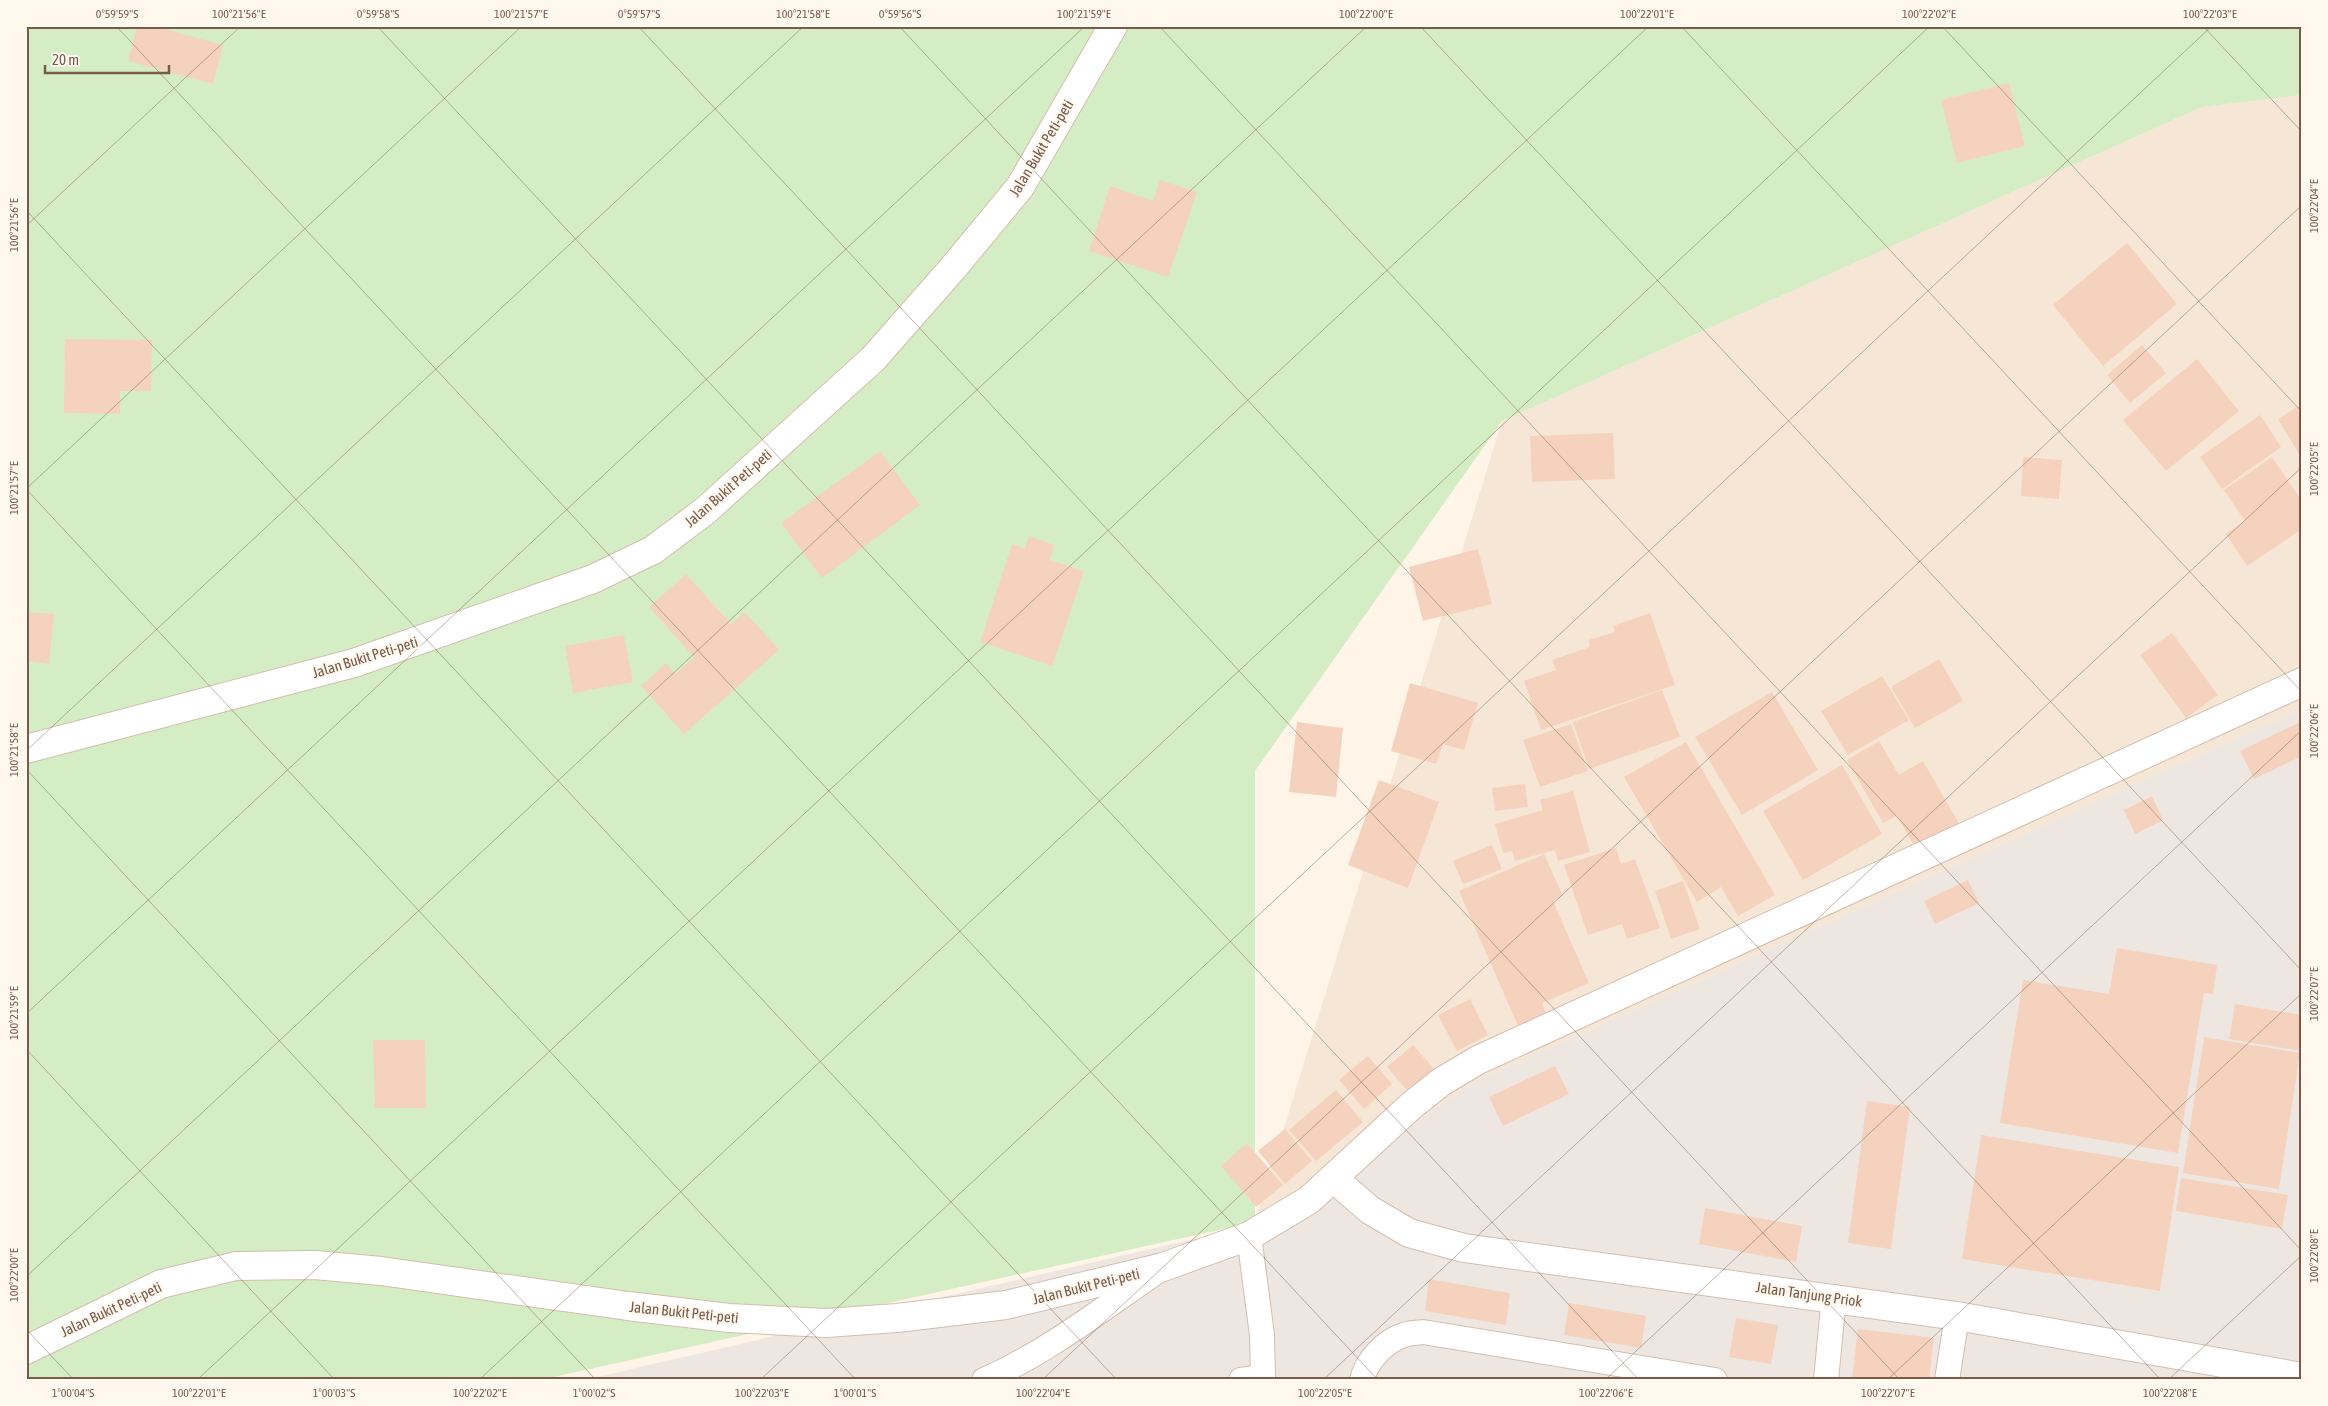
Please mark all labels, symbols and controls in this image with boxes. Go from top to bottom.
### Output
text: 0°59'59"S [96,7,138,21]
text: 100°21'56"E [212,7,266,21]
text: 0°59'58"S [357,7,399,21]
text: 100°21'57"E [494,7,548,21]
text: 0°59'57"S [618,7,660,21]
text: 100°21'58"E [776,7,830,21]
text: 0°59'56"S [879,7,921,21]
text: 100°21'59"E [1057,7,1111,21]
text: 100°22'00"E [1339,7,1393,21]
text: 100°22'01"E [1620,7,1674,21]
text: 100°22'02"E [1902,7,1956,21]
text: 100°22'03"E [2183,7,2237,21]
scale bar [45,42,169,74]
text: 20 m [52,51,79,68]
street label: Jalan Bukit Peti-peti [1005,97,1077,199]
text: 100°22'04"E [2307,179,2321,233]
text: 100°21'56"E [7,198,21,252]
text: 100°22'05"E [2307,442,2321,496]
street label: Jalan Bukit Peti-peti [681,446,775,530]
text: 100°21'57"E [7,461,21,515]
street label: Jalan Bukit Peti-peti [310,633,420,681]
text: 100°22'06"E [2307,704,2321,758]
text: 100°21'58"E [7,723,21,777]
text: 100°22'07"E [2307,967,2321,1021]
text: 100°21'59"E [7,986,21,1040]
text: 100°22'08"E [2307,1229,2321,1283]
text: 100°22'00"E [7,1248,21,1302]
street label: Jalan Bukit Peti-peti [1031,1264,1141,1308]
street label: Jalan Bukit Peti-peti [58,1278,164,1340]
street label: Jalan Tanjung Priok [1755,1278,1864,1310]
street label: Jalan Bukit Peti-peti [629,1298,739,1326]
text: 1°00'04"S [52,1386,94,1400]
text: 100°22'01"E [172,1386,226,1400]
text: 1°00'03"S [313,1386,355,1400]
text: 100°22'02"E [453,1386,507,1400]
text: 1°00'02"S [573,1386,615,1400]
text: 100°22'03"E [735,1386,789,1400]
text: 1°00'01"S [834,1386,876,1400]
text: 100°22'04"E [1016,1386,1070,1400]
text: 100°22'05"E [1298,1386,1352,1400]
text: 100°22'06"E [1579,1386,1633,1400]
text: 100°22'07"E [1861,1386,1915,1400]
text: 100°22'08"E [2143,1386,2197,1400]

